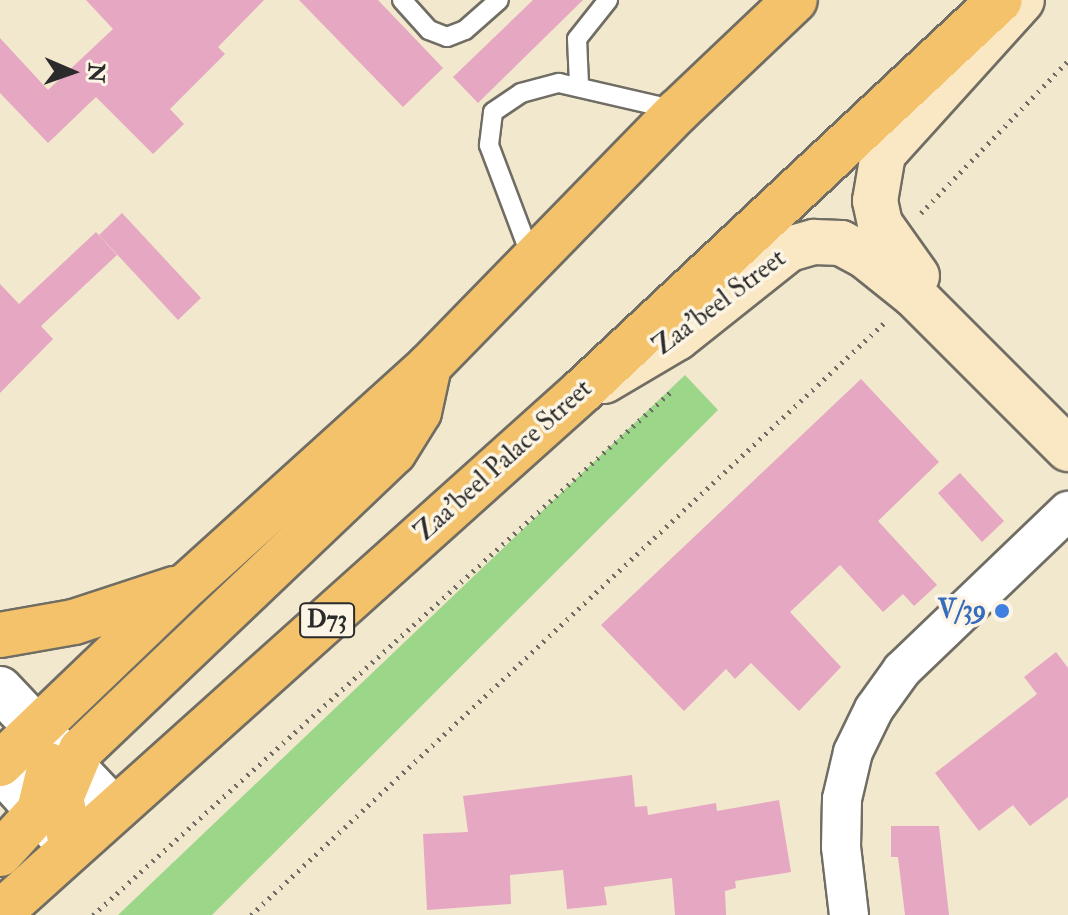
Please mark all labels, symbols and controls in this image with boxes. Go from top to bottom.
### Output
north arrow [32,32,112,112]
text: N [82,62,110,83]
street label: Zaa'beel Street [648,243,792,363]
street label: Zaa'beel Palace Street [409,374,599,548]
place label: V/39 [938,595,986,627]
road number: D73 [299,600,355,640]
marker: V/39 [993,602,1011,620]

